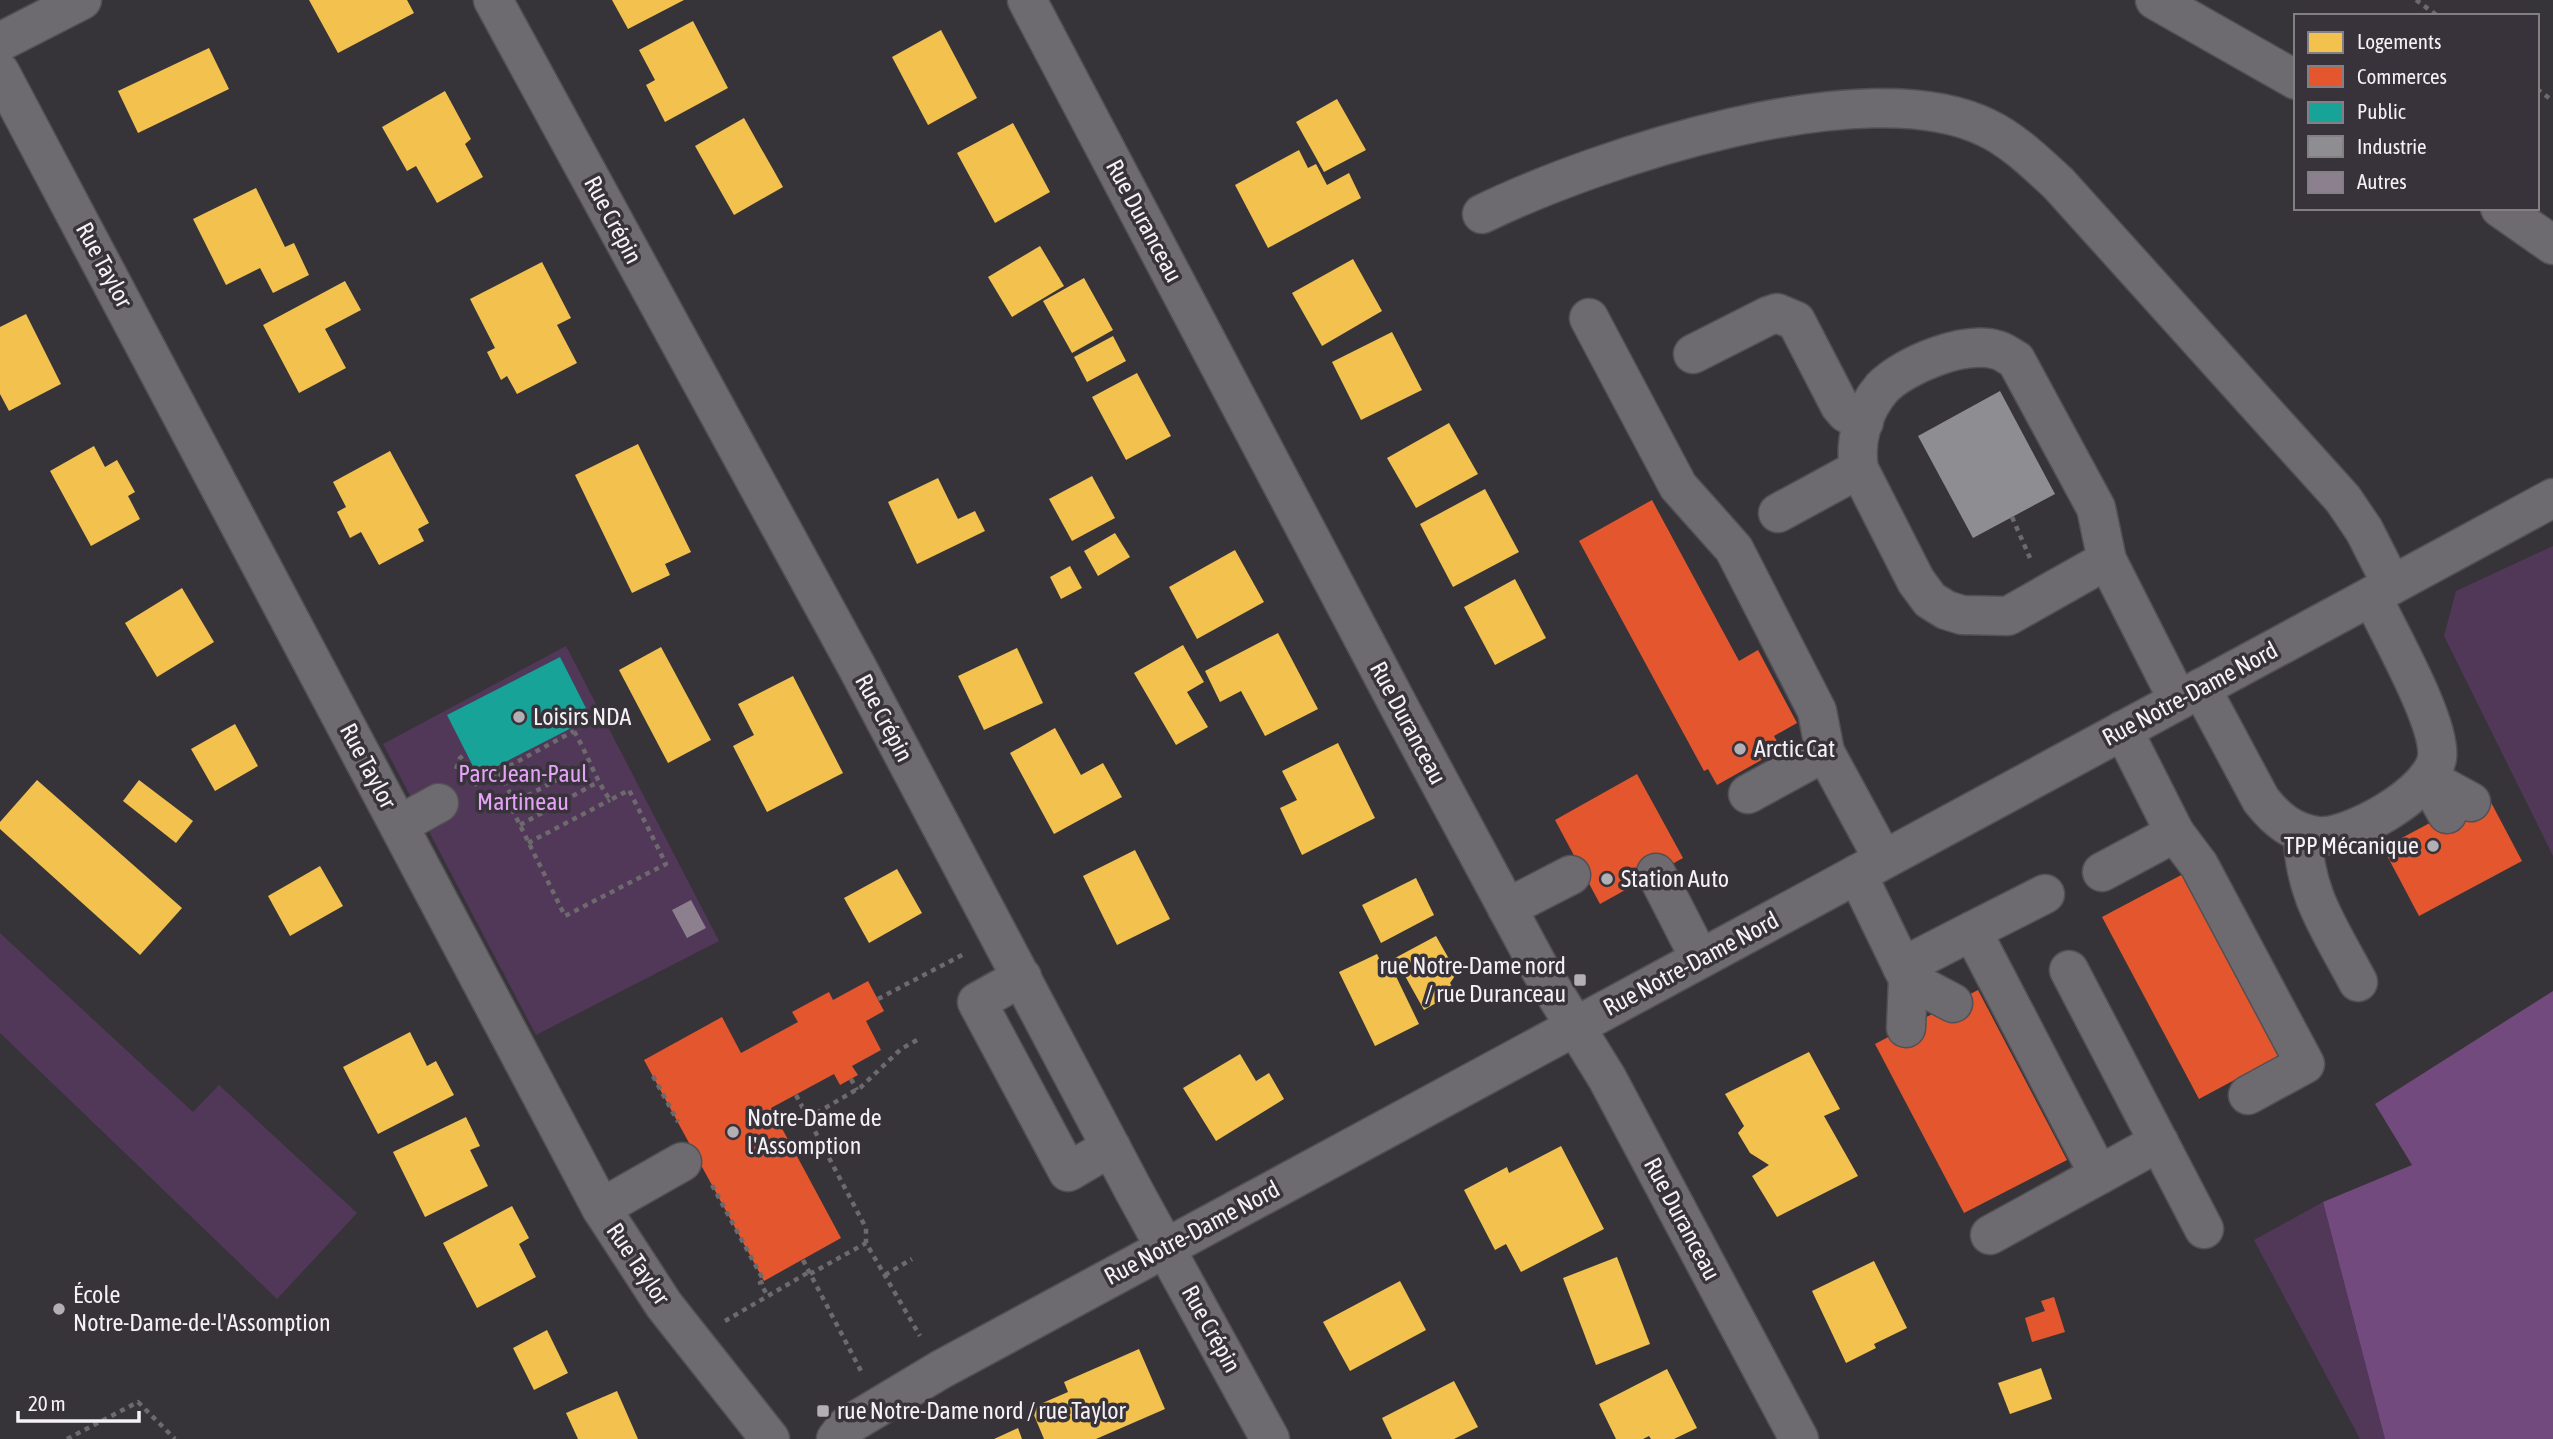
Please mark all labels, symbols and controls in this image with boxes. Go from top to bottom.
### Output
legend [2294,14,2539,210]
text: Logements [2357,29,2441,53]
text: Commerces [2357,64,2447,88]
text: Public [2357,99,2406,123]
text: Industrie [2357,134,2427,158]
street label: Rue Duranceau [1101,155,1188,287]
text: Autres [2357,169,2407,193]
street label: Rue Crépin [579,171,648,268]
street label: Rue Taylor [71,218,138,313]
street label: Rue Notre-Dame Nord [2098,636,2282,751]
street label: Rue Duranceau [1365,657,1452,789]
street label: Rue Crépin [850,669,919,766]
place label: Loisirs NDA [533,703,632,730]
marker: Loisirs NDA [511,709,527,725]
street label: Rue Taylor [335,719,402,814]
place label: Arctic Cat [1754,735,1835,762]
marker: Arctic Cat [1732,741,1748,757]
park label: Parc Jean-Paul Martineau [458,760,588,815]
place label: TPP Mécanique [2284,832,2419,859]
marker: TPP Mécanique [2425,838,2441,854]
place label: Station Auto [1621,865,1729,892]
marker: Station Auto [1599,871,1615,887]
street label: Rue Notre-Dame Nord [1599,906,1783,1021]
place label: rue Notre-Dame nord / rue Duranceau [1379,952,1566,1007]
marker: rue Notre-Dame nord / rue Duranceau [1572,972,1588,988]
place label: Notre-Dame de l'Assomption [747,1104,882,1159]
marker: Notre-Dame de l'Assomption [725,1124,741,1140]
street label: Rue Duranceau [1639,1153,1726,1285]
street label: Rue Notre-Dame Nord [1100,1175,1284,1290]
street label: Rue Taylor [601,1218,676,1310]
place label: École Notre-Dame-de-l'Assomption [73,1281,331,1336]
street label: Rue Crépin [1177,1281,1246,1377]
marker: École Notre-Dame-de-l'Assomption [51,1301,67,1317]
scale bar [18,1380,138,1424]
text: 20 m [28,1391,66,1415]
place label: rue Notre-Dame nord / rue Taylor [837,1397,1126,1424]
marker: rue Notre-Dame nord / rue Taylor [815,1403,831,1419]

